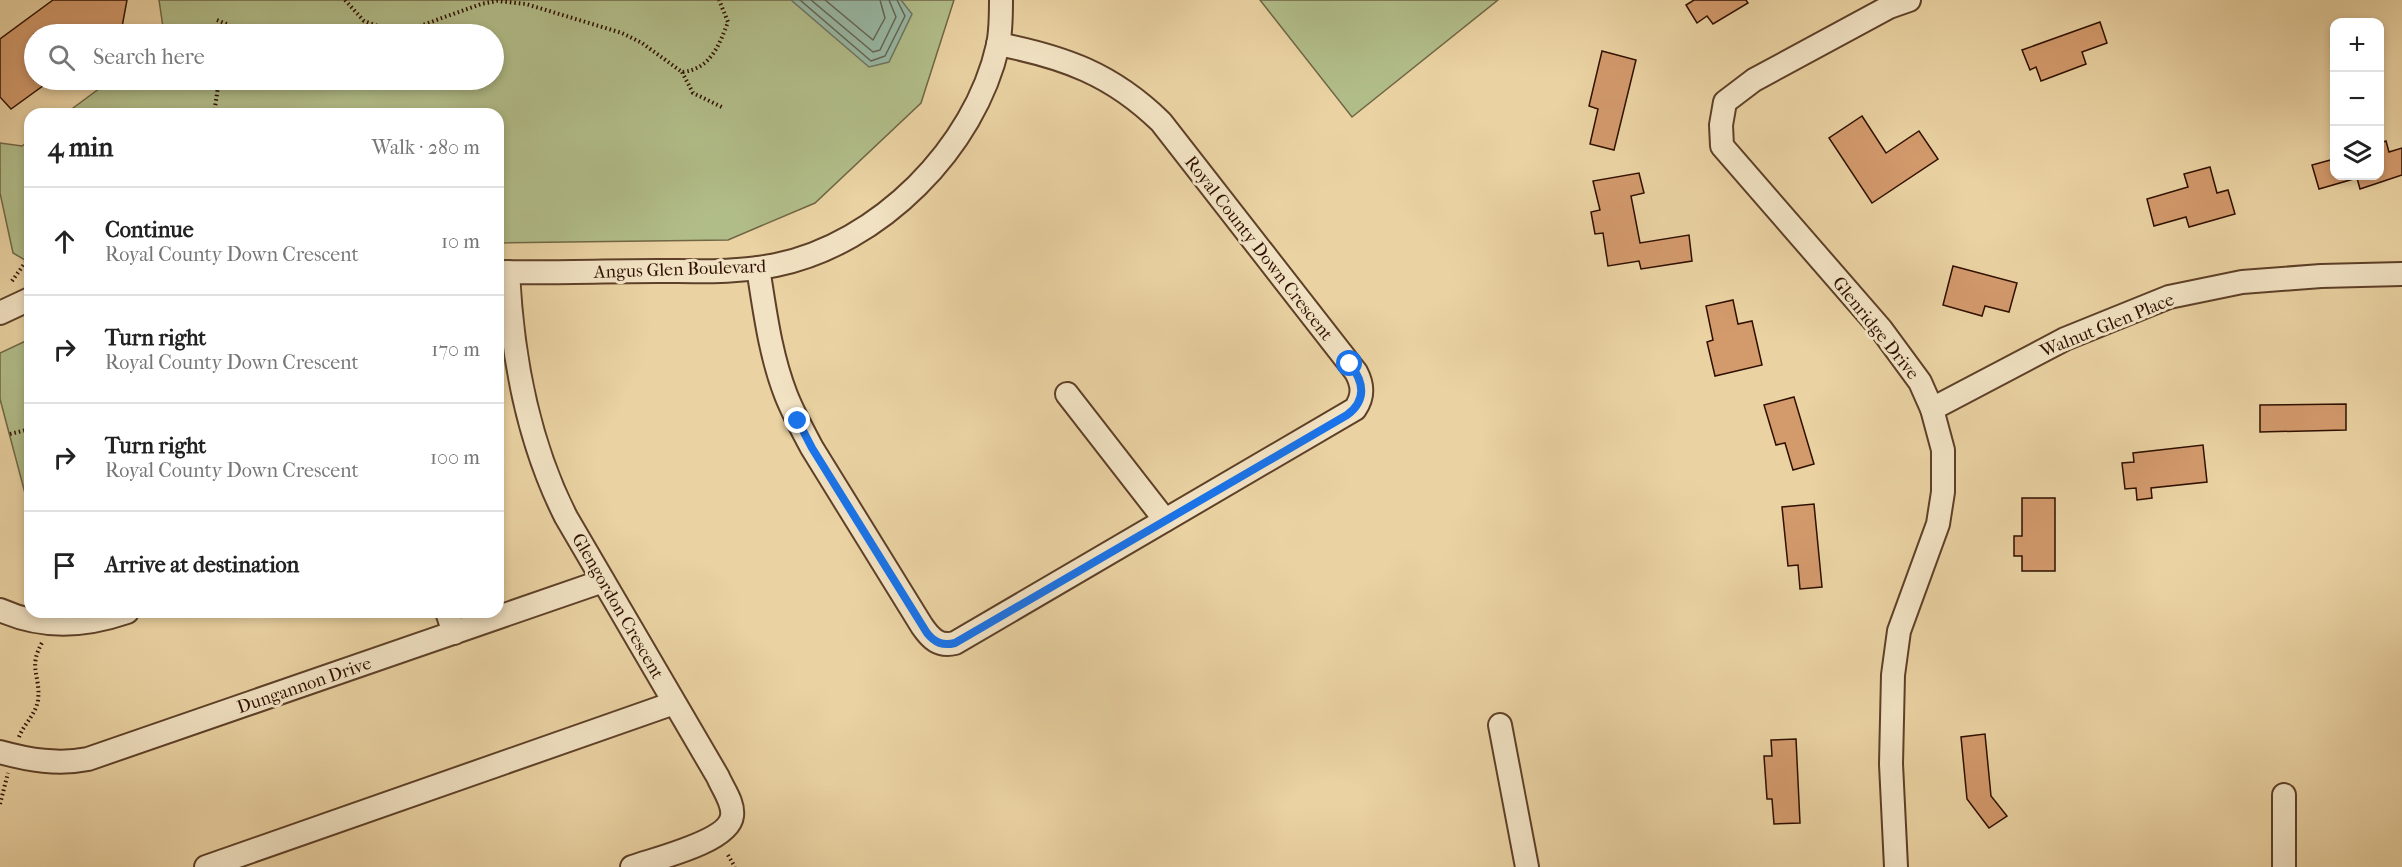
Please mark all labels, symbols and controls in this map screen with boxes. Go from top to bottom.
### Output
map controls [2330,18,2384,180]
button: + [2330,18,2384,72]
search box [24,24,504,90]
icon: search [45,41,78,74]
text: Search here [93,44,205,70]
button: − [2330,72,2384,126]
button: layers [2330,126,2384,180]
text: 4 min [48,132,113,163]
text: Walk · 280 m [372,136,480,159]
street label: Royal County Down Crescent [1180,152,1338,345]
text: Continue [105,217,194,243]
icon: ahead [48,225,81,258]
text: 10 m [441,230,480,253]
text: Royal County Down Crescent [105,243,359,266]
street label: Angus Glen Boulevard [593,256,767,283]
street label: Glenridge Drive [1828,273,1923,384]
street label: Walnut Glen Place [2036,289,2177,362]
text: Turn right [105,325,206,351]
icon: right [48,333,81,366]
text: 170 m [431,338,480,361]
route start [1336,350,1362,376]
text: Royal County Down Crescent [105,351,359,374]
route end [784,407,810,433]
text: Turn right [105,433,206,459]
icon: right [48,441,81,474]
text: 100 m [430,446,480,469]
text: Royal County Down Crescent [105,459,359,482]
street label: Glengordon Crescent [567,530,668,683]
icon: arrive [48,549,81,582]
text: Arrive at destination [105,552,299,578]
street label: Dungannon Drive [234,653,374,718]

